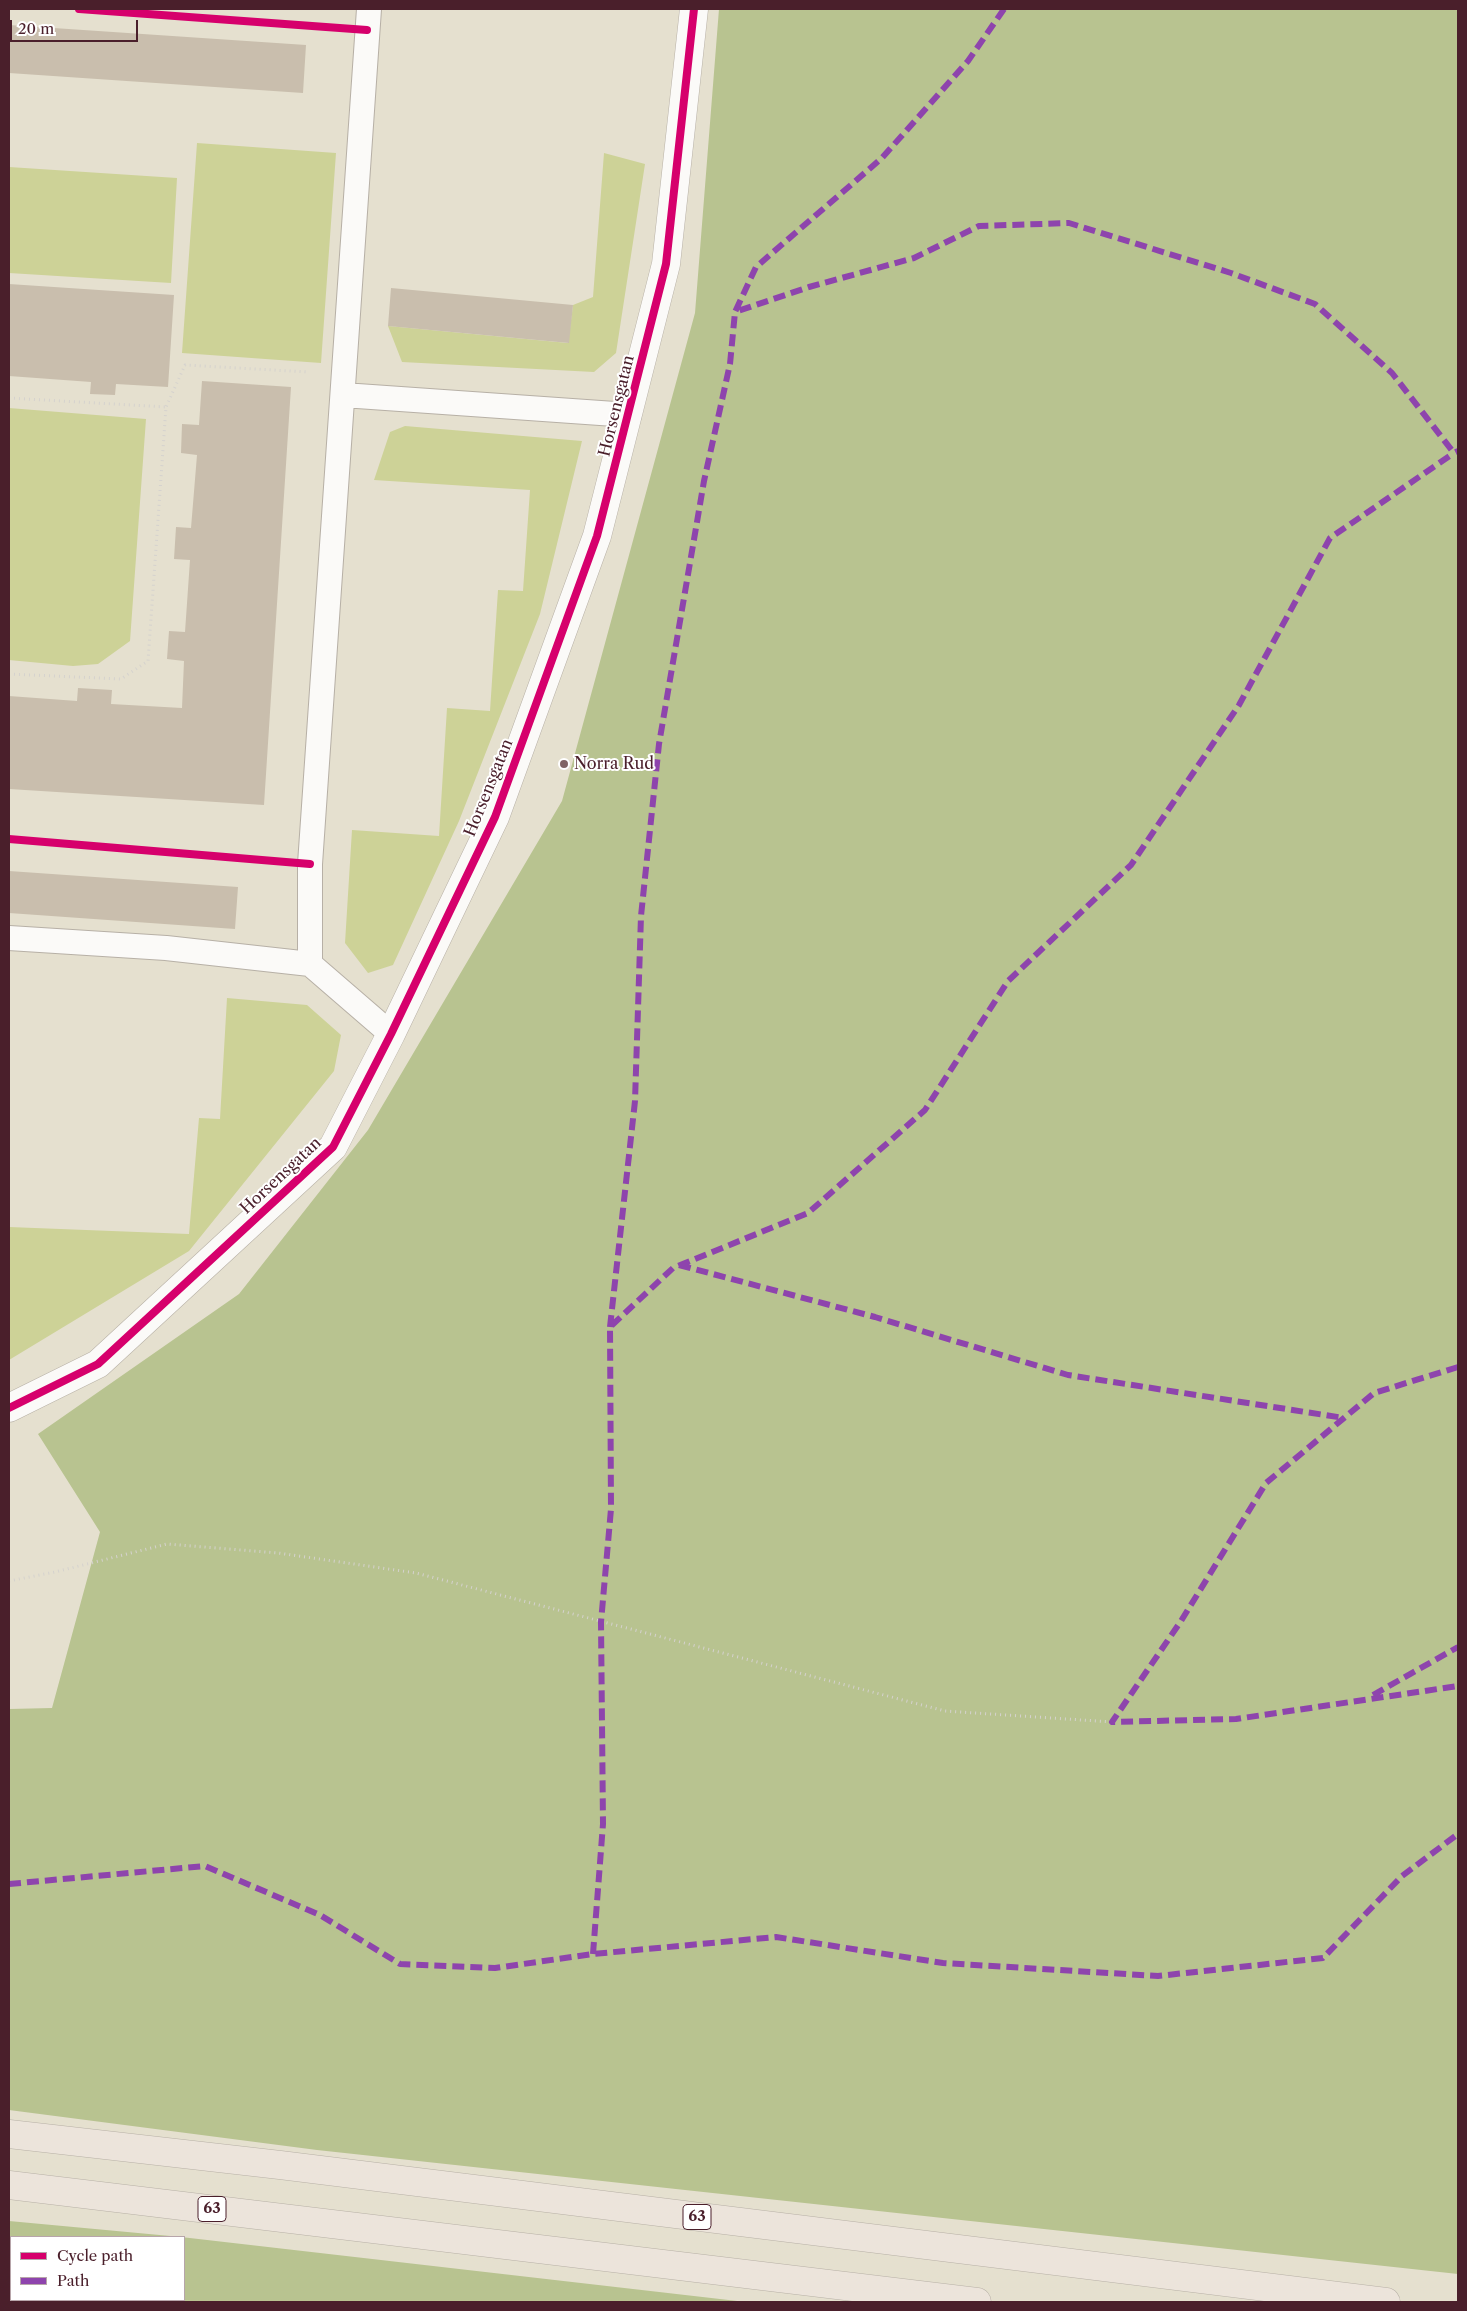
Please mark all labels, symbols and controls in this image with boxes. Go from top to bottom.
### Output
scale bar [12,10,140,42]
text: 20 m [18,19,54,38]
street label: Horsensgatan [595,353,639,459]
street label: Horsensgatan [461,736,517,840]
place label: Norra Rud [574,754,654,774]
marker: Norra Rud [558,758,570,770]
street label: Horsensgatan [237,1134,325,1218]
road number: 63 [198,2196,226,2222]
road number: 63 [683,2204,711,2230]
legend [10,2236,185,2301]
text: Cycle path [57,2246,133,2265]
text: Path [57,2271,89,2290]

